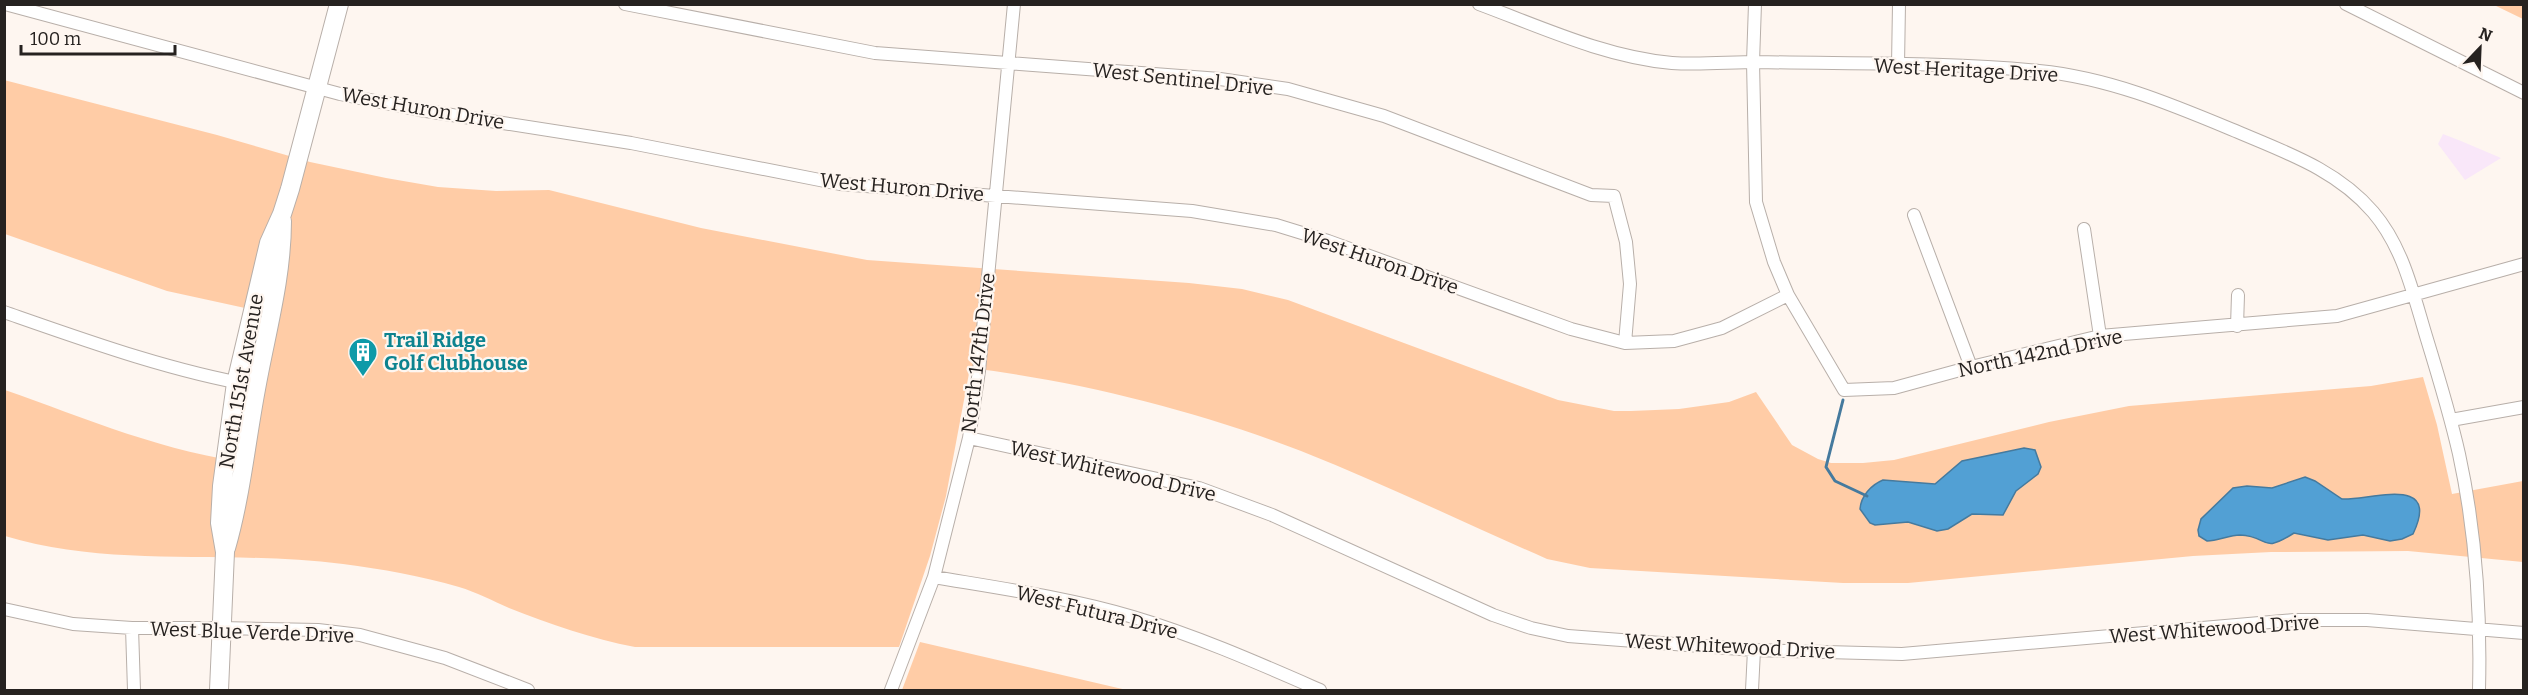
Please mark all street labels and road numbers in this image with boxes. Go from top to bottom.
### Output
street label: West Heritage Drive [1873,53,2059,87]
street label: West Sentinel Drive [1091,58,1275,100]
street label: West Huron Drive [340,82,506,134]
street label: West Huron Drive [819,168,985,206]
street label: West Huron Drive [1298,223,1462,299]
street label: North 147th Drive [956,271,1000,435]
street label: North 151st Avenue [214,292,268,470]
street label: North 142nd Drive [1955,324,2125,382]
street label: West Whitewood Drive [1008,436,1218,506]
street label: West Futura Drive [1013,580,1181,644]
street label: West Whitewood Drive [2108,610,2320,648]
street label: West Blue Verde Drive [149,616,355,648]
street label: West Whitewood Drive [1624,629,1836,663]

